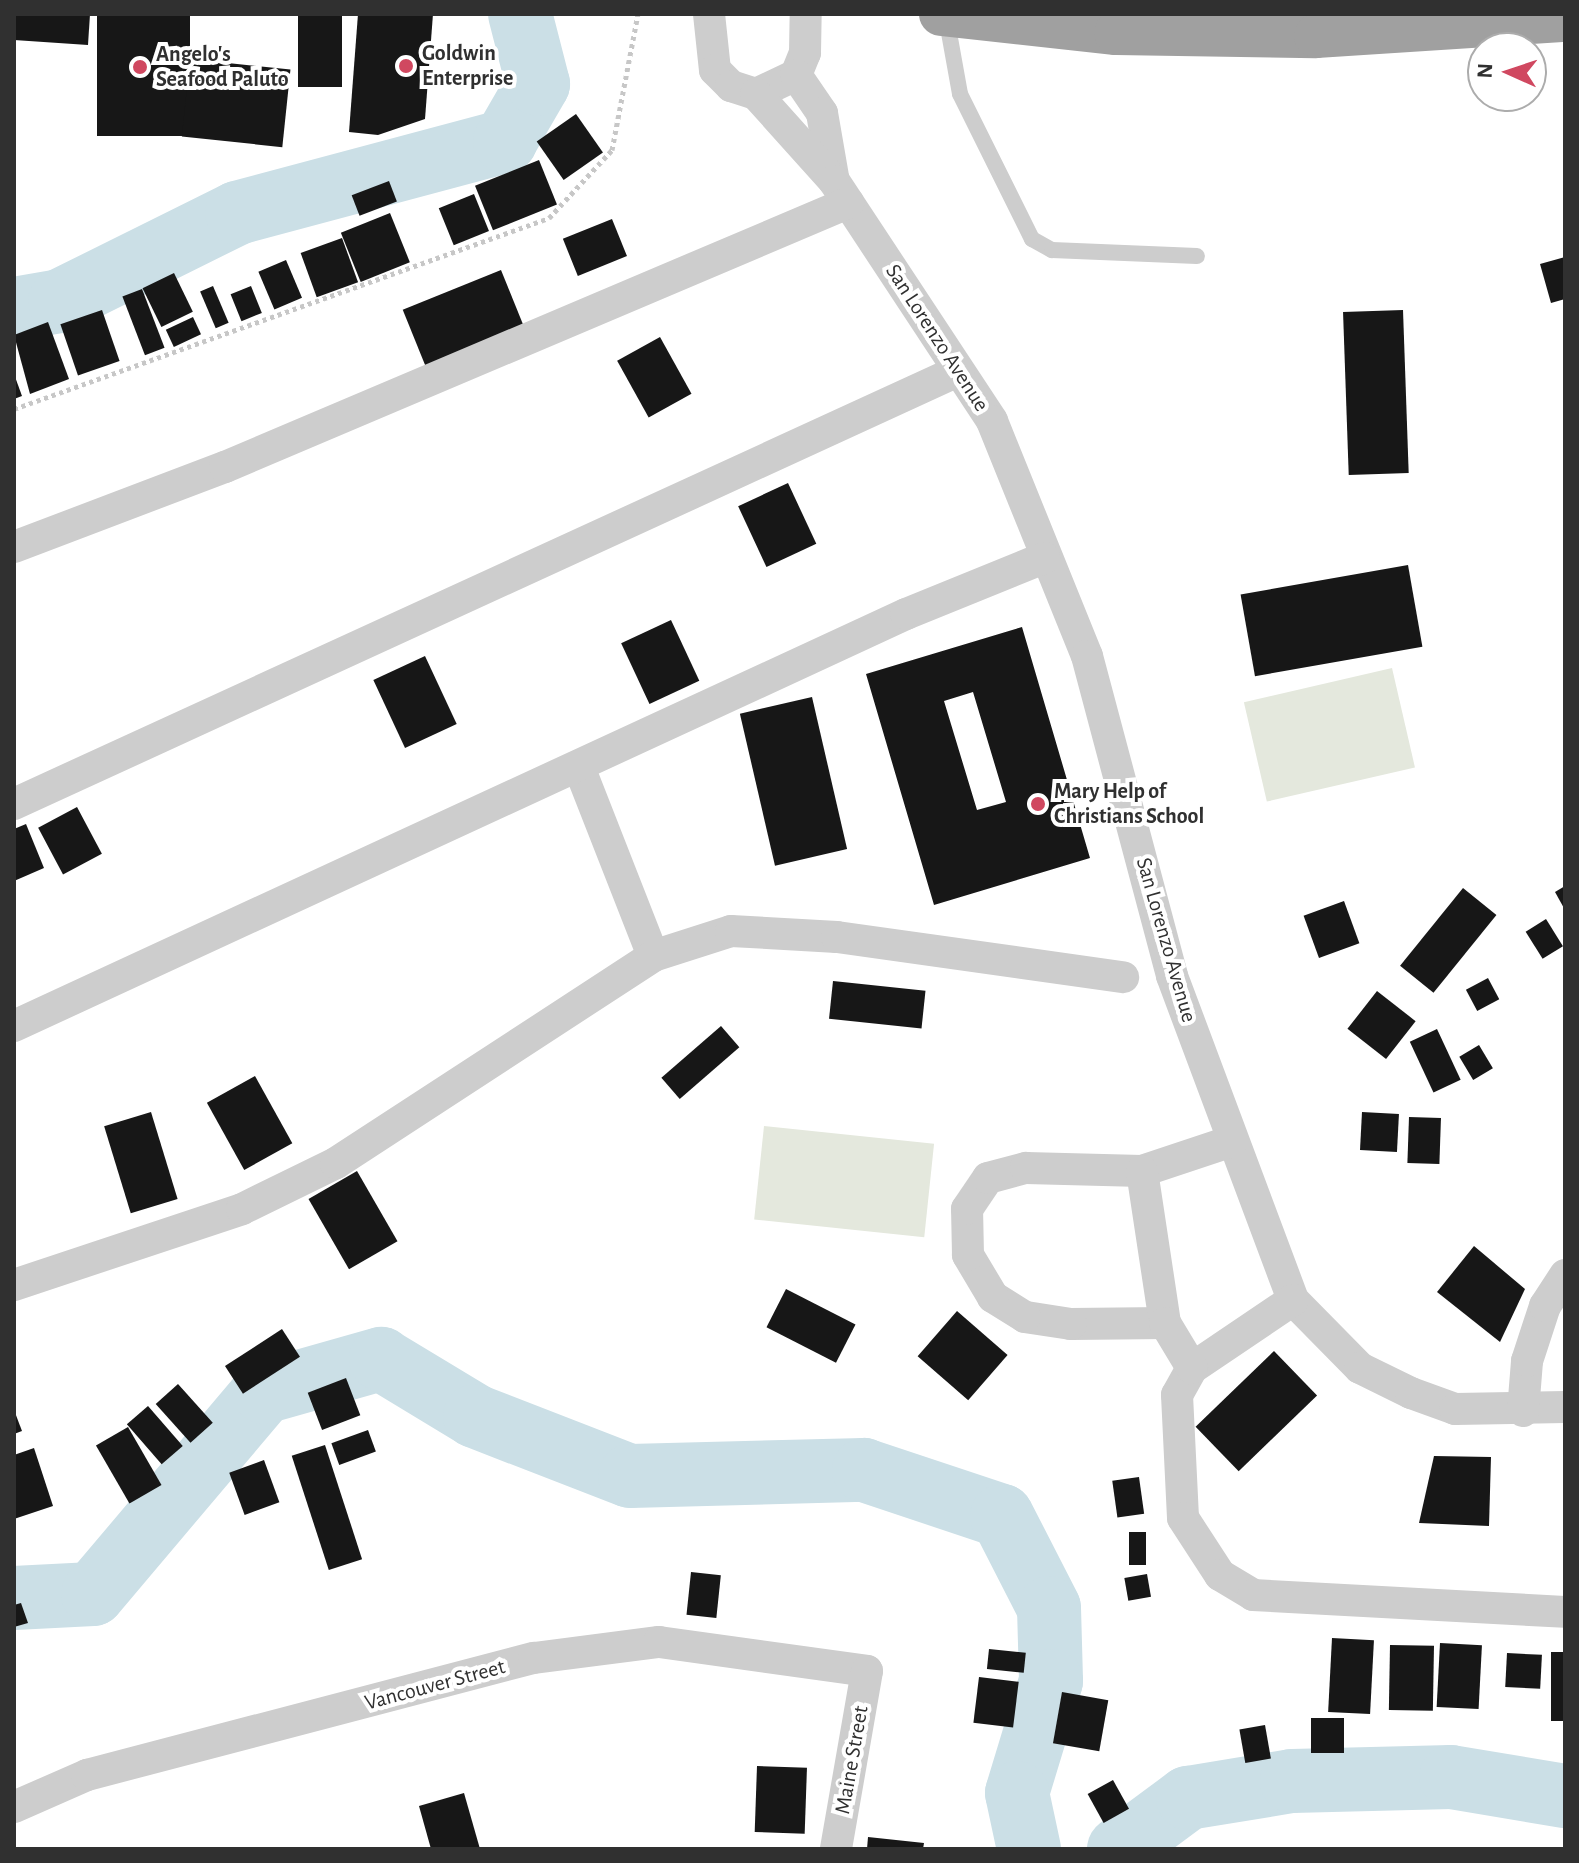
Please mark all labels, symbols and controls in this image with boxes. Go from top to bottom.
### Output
north arrow [1467,32,1547,112]
place label: Goldwin Enterprise [422,40,513,92]
place label: Angelo's Seafood Paluto [156,41,289,92]
marker: Goldwin Enterprise [397,57,415,75]
marker: Angelo's Seafood Paluto [131,58,149,76]
text: N [1474,63,1496,79]
street label: San Lorenzo Avenue [880,259,994,417]
place label: Mary Help of Christians School [1054,778,1204,830]
marker: Mary Help of Christians School [1029,795,1047,813]
street label: San Lorenzo Avenue [1130,855,1202,1025]
street label: Vancouver Street [362,1654,508,1716]
street label: Maine Street [829,1704,875,1816]

